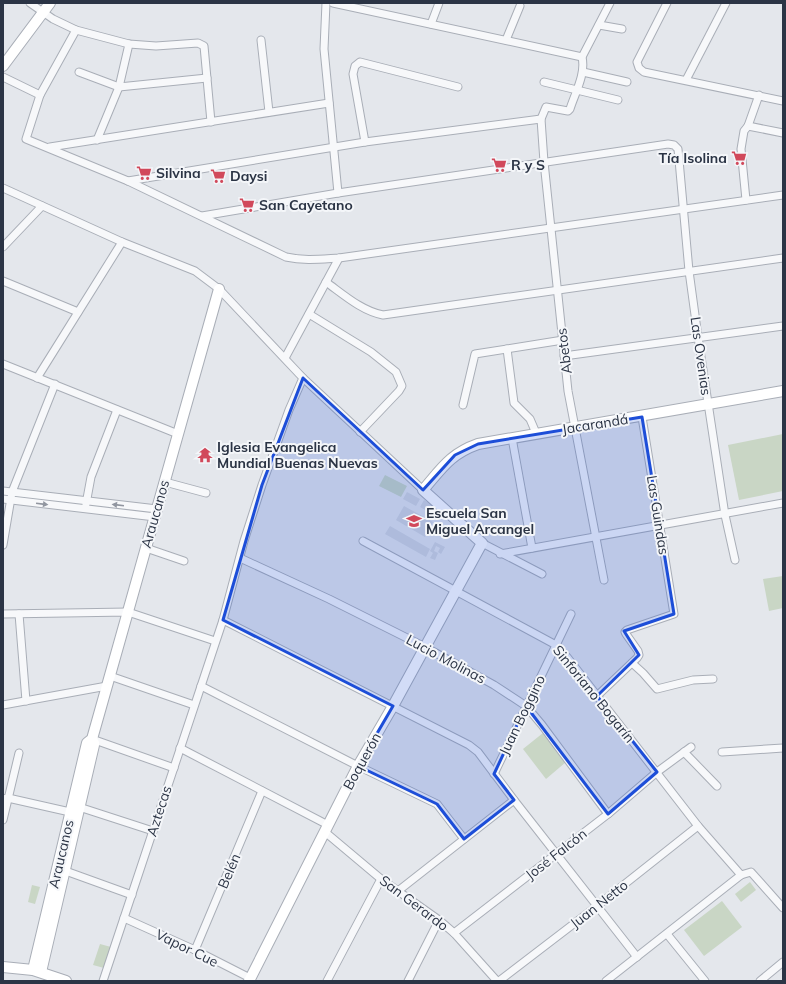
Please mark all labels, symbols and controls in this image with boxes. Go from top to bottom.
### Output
place label: Tía Isolina [658,149,727,167]
supermarket icon: Tía Isolina [730,149,748,167]
supermarket icon: R y S [490,156,508,174]
place label: R y S [511,156,545,174]
supermarket icon: Silvina [135,164,153,182]
place label: Silvina [156,164,201,182]
supermarket icon: Daysi [209,167,227,185]
place label: Daysi [230,167,267,185]
supermarket icon: San Cayetano [238,196,256,214]
place label: San Cayetano [259,196,353,214]
street label: Las Ovenias [687,316,715,397]
street label: Abetos [552,327,576,375]
street label: Jacarandá [561,410,629,438]
place label: Iglesia Evangelica Mundial Buenas Nuevas [217,438,378,472]
temple icon: Iglesia Evangelica Mundial Buenas Nuevas [196,446,214,464]
street label: Las Guindas [643,474,673,556]
street label: Araucanos [137,478,173,550]
one-way arrow [36,501,48,507]
one-way arrow [112,501,124,508]
place label: Escuela San Miguel Arcangel [426,504,534,538]
school or university icon: Escuela San Miguel Arcangel [405,512,423,530]
street label: Lucio Molinas [403,630,489,688]
street label: Sinforiano Bogarín [549,642,639,746]
street label: Juan Boggino [495,672,549,758]
street label: Boquerón [339,729,385,793]
street label: Aztecas [142,783,176,839]
street label: Araucanos [44,818,78,890]
street label: José Falcón [522,824,590,884]
street label: Belén [214,851,244,891]
street label: San Gerardo [376,871,452,935]
street label: Juan Netto [566,876,632,932]
street label: Vapor Cue [153,925,221,971]

